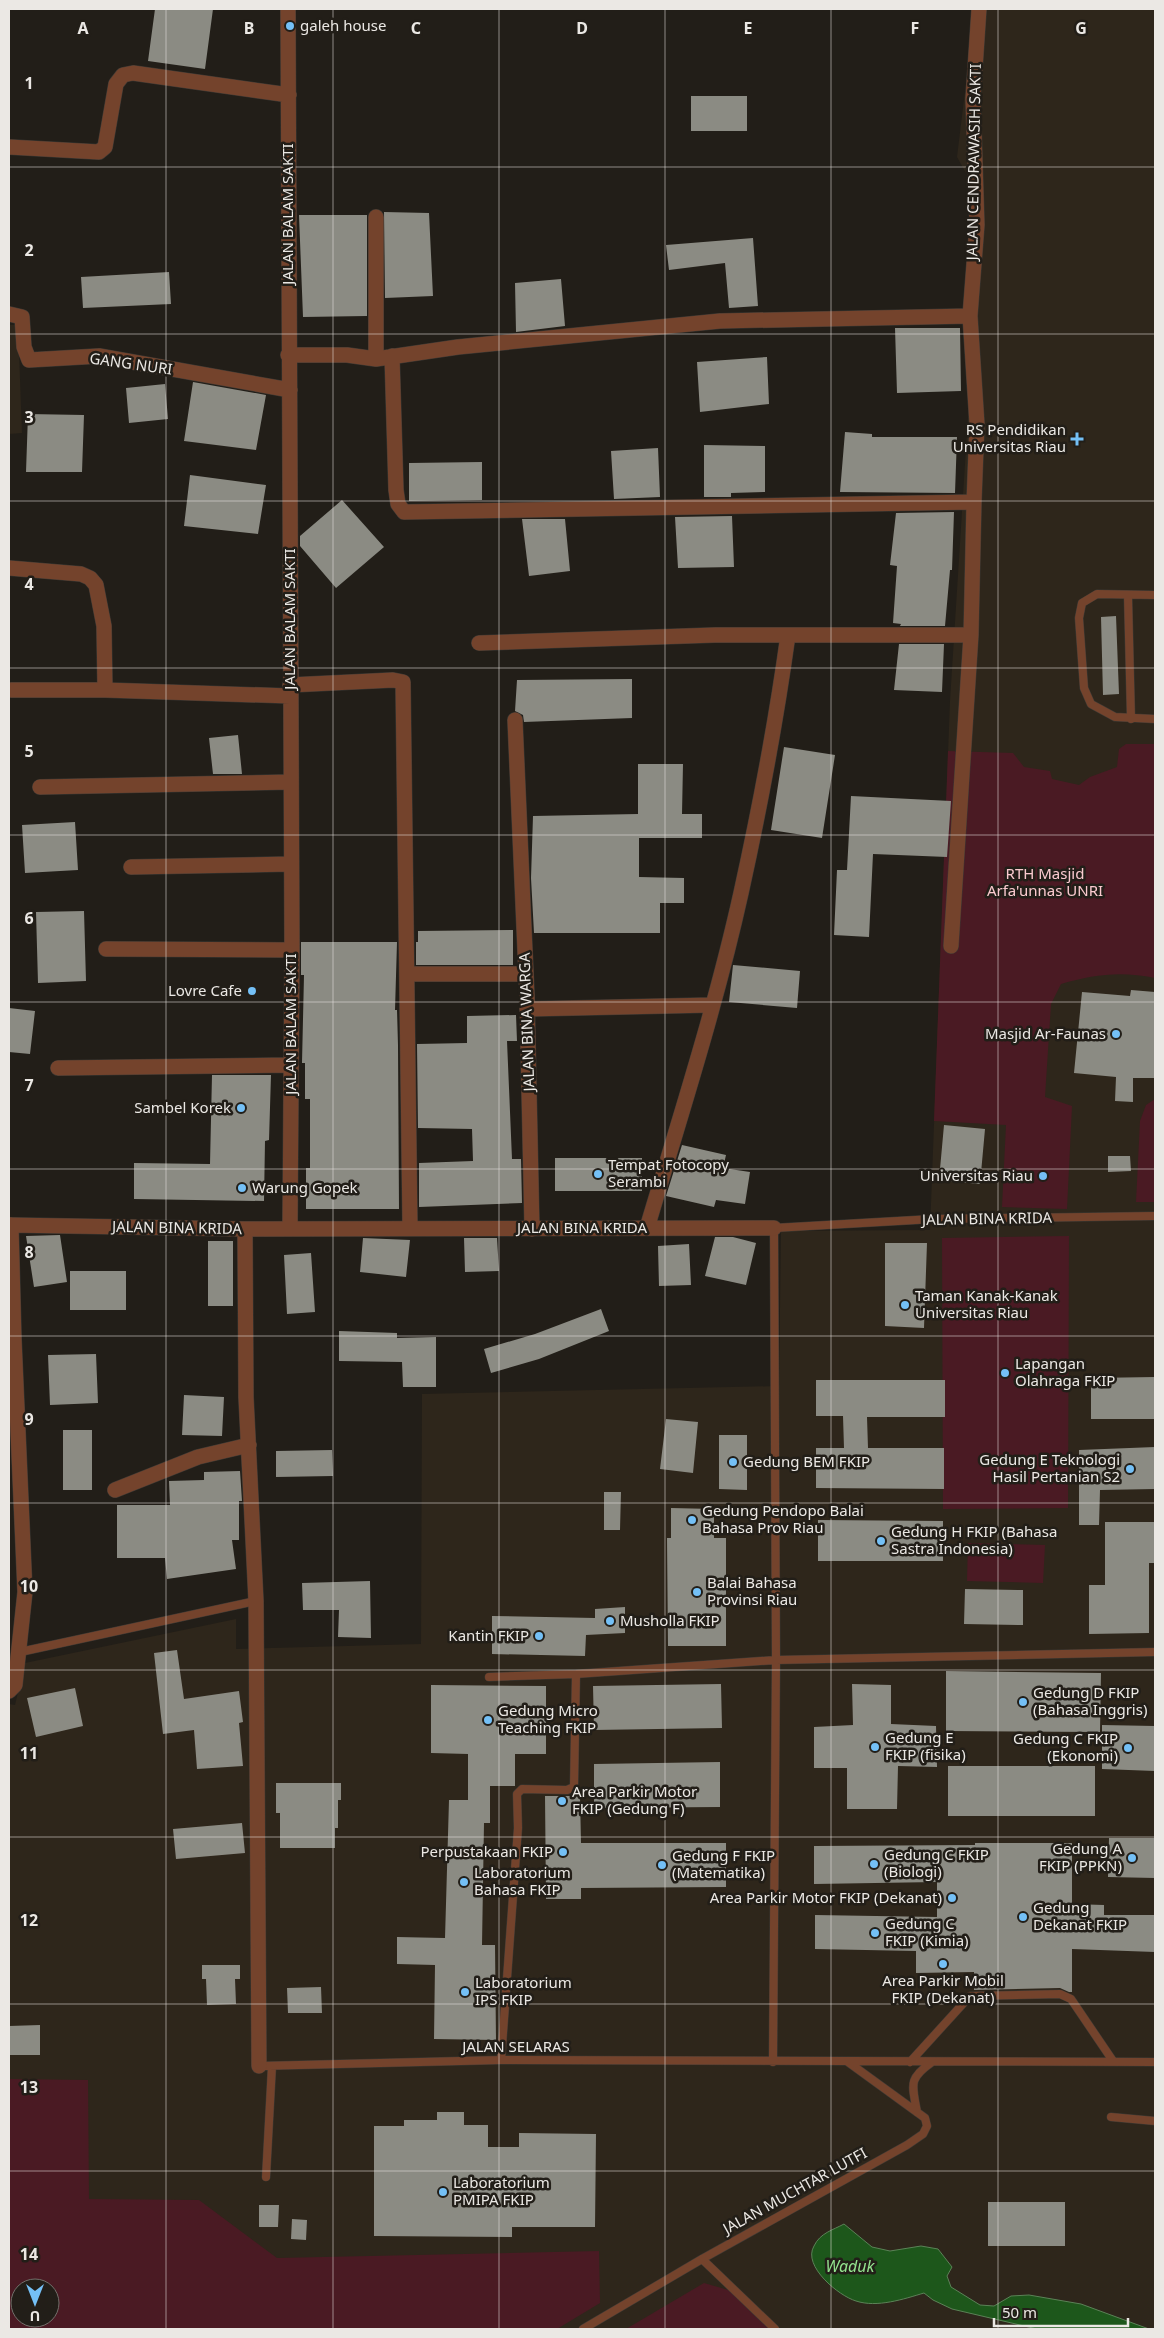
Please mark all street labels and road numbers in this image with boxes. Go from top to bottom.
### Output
street label: JALAN CENDRAWASIH SAKTI [961,63,985,263]
street label: JALAN BALAM SAKTI [277,143,297,287]
street label: GANG NURI [88,347,174,379]
street label: JALAN BALAM SAKTI [279,548,299,692]
street label: JALAN BINA WARGA [514,952,538,1094]
street label: JALAN BALAM SAKTI [280,953,300,1097]
street label: JALAN BINA KRIDA [920,1207,1053,1229]
street label: JALAN BINA KRIDA [110,1216,243,1238]
street label: JALAN BINA KRIDA [515,1217,647,1237]
street label: JALAN SELARAS [460,2036,570,2056]
street label: JALAN MUCHTAR LUTFI [717,2142,870,2239]

